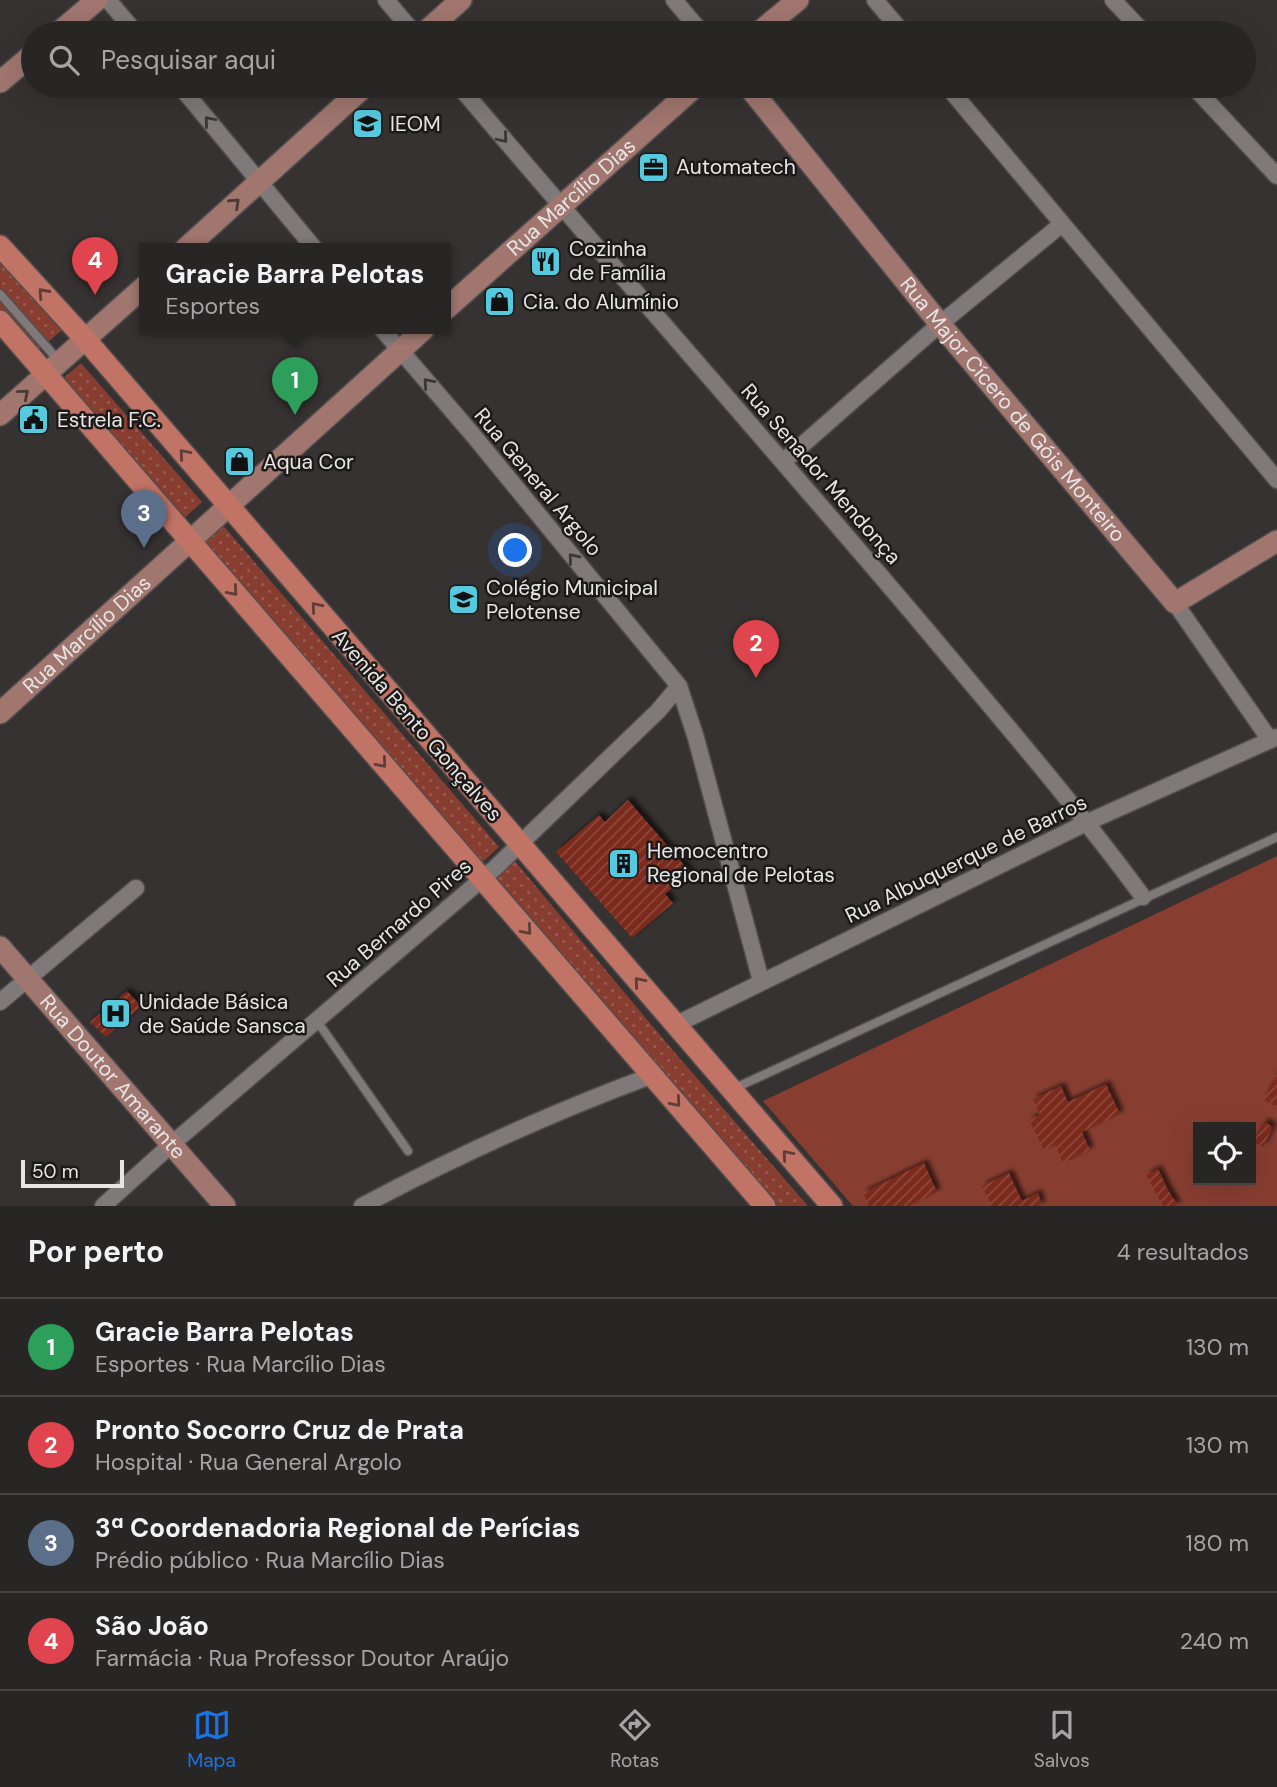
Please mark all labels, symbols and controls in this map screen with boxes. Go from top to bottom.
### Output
search box [21,21,1256,98]
icon: search [45,41,83,79]
text: Pesquisar aqui [101,43,276,77]
school or university icon: IEOM [350,107,384,141]
place label: IEOM [390,110,441,138]
one-way arrow [205,116,217,129]
one-way arrow [495,129,507,142]
street label: Rua Marcílio Dias [501,132,642,262]
office icon: Automatech [636,150,670,184]
place label: Automatech [676,153,796,181]
one-way arrow [227,198,240,211]
place label: Cozinha de Família [569,235,666,287]
pin: 4 [72,237,118,295]
popup [139,243,451,334]
restaurant icon: Cozinha de Família [529,244,563,278]
text: Gracie Barra Pelotas [166,257,424,291]
street label: Rua Major Cícero de Góis Monteiro [893,271,1132,548]
shop icon: Cia. do Alumínio [483,285,517,319]
one-way arrow [39,288,51,301]
place label: Cia. do Alumínio [523,288,679,316]
text: Esportes [166,291,260,321]
pin: 1 [272,357,318,415]
one-way arrow [424,378,436,391]
street label: Rua Senador Mendonça [735,378,907,570]
one-way arrow [16,390,29,402]
street label: Rua General Argolo [468,402,608,562]
public building icon: Estrela F.C. [17,403,51,437]
place label: Estrela F.C. [57,406,161,434]
shop icon: Aqua Cor [223,445,257,479]
place label: Aqua Cor [263,448,354,476]
one-way arrow [180,449,192,462]
pin: 3 [121,490,167,548]
your location [498,533,532,567]
one-way arrow [569,553,582,565]
street label: Rua Marcílio Dias [17,569,157,700]
place label: Colégio Municipal Pelotense [486,574,658,626]
one-way arrow [225,583,237,596]
school or university icon: Colégio Municipal Pelotense [446,583,480,617]
one-way arrow [312,602,324,615]
pin: 2 [733,620,779,678]
street label: Avenida Bento Gonçalves [325,623,509,827]
one-way arrow [374,755,386,768]
street label: Rua Albuquerque de Barros [841,788,1091,930]
place label: Hemocentro Regional de Pelotas [647,837,835,889]
building icon: Hemocentro Regional de Pelotas [607,846,641,880]
street label: Rua Bernardo Pires [321,852,477,994]
one-way arrow [519,922,531,935]
one-way arrow [635,978,647,991]
place label: Unidade Básica de Saúde Sansca [139,988,306,1040]
street label: Rua Doutor Amarante [34,989,192,1165]
hospital icon: Unidade Básica de Saúde Sansca [99,997,133,1031]
one-way arrow [668,1094,680,1107]
map controls [1193,1122,1256,1185]
button: locate [1193,1122,1256,1185]
one-way arrow [783,1150,796,1163]
scale bar [21,1157,124,1189]
text: 50 m [32,1159,79,1184]
text: Por perto [28,1232,164,1271]
text: 4 resultados [1117,1237,1249,1267]
text: Gracie Barra Pelotas [95,1315,354,1349]
text: 1 [47,1332,55,1362]
text: 130 m [1186,1332,1249,1362]
text: Esportes · Rua Marcílio Dias [95,1349,386,1379]
text: Pronto Socorro Cruz de Prata [95,1413,464,1447]
text: 2 [44,1430,58,1460]
text: 130 m [1186,1430,1249,1460]
text: Hospital · Rua General Argolo [95,1447,402,1477]
text: 3ª Coordenadoria Regional de Perícias [95,1511,580,1545]
text: 3 [44,1528,58,1558]
text: 180 m [1185,1528,1249,1558]
text: Prédio público · Rua Marcílio Dias [95,1545,445,1575]
text: São João [95,1609,209,1643]
text: 4 [44,1626,58,1656]
text: 240 m [1180,1626,1249,1656]
text: Farmácia · Rua Professor Doutor Araújo [95,1643,509,1673]
tab: Mapa [187,1706,236,1773]
tab: Rotas [610,1706,659,1773]
tab: Salvos [1034,1706,1090,1773]

